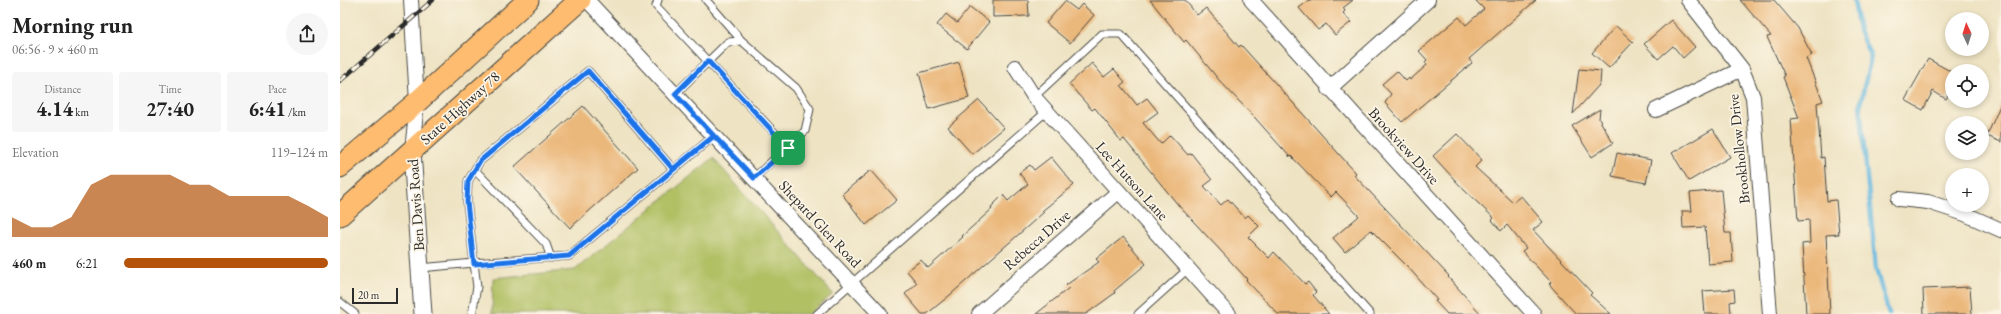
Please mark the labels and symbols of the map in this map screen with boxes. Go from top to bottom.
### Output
north arrow [1945,12,1989,56]
street label: State Highway 78 [416,67,503,148]
street label: Brookhollow Drive [1723,93,1754,205]
street label: Brookview Drive [1365,103,1444,188]
pin [771,131,805,165]
street label: Lee Hutson Lane [1092,137,1173,224]
street label: Ben Davis Road [403,158,428,252]
street label: Shepard Glen Road [775,176,866,272]
street label: Rebecca Drive [999,205,1074,274]
scale bar [352,286,398,305]

